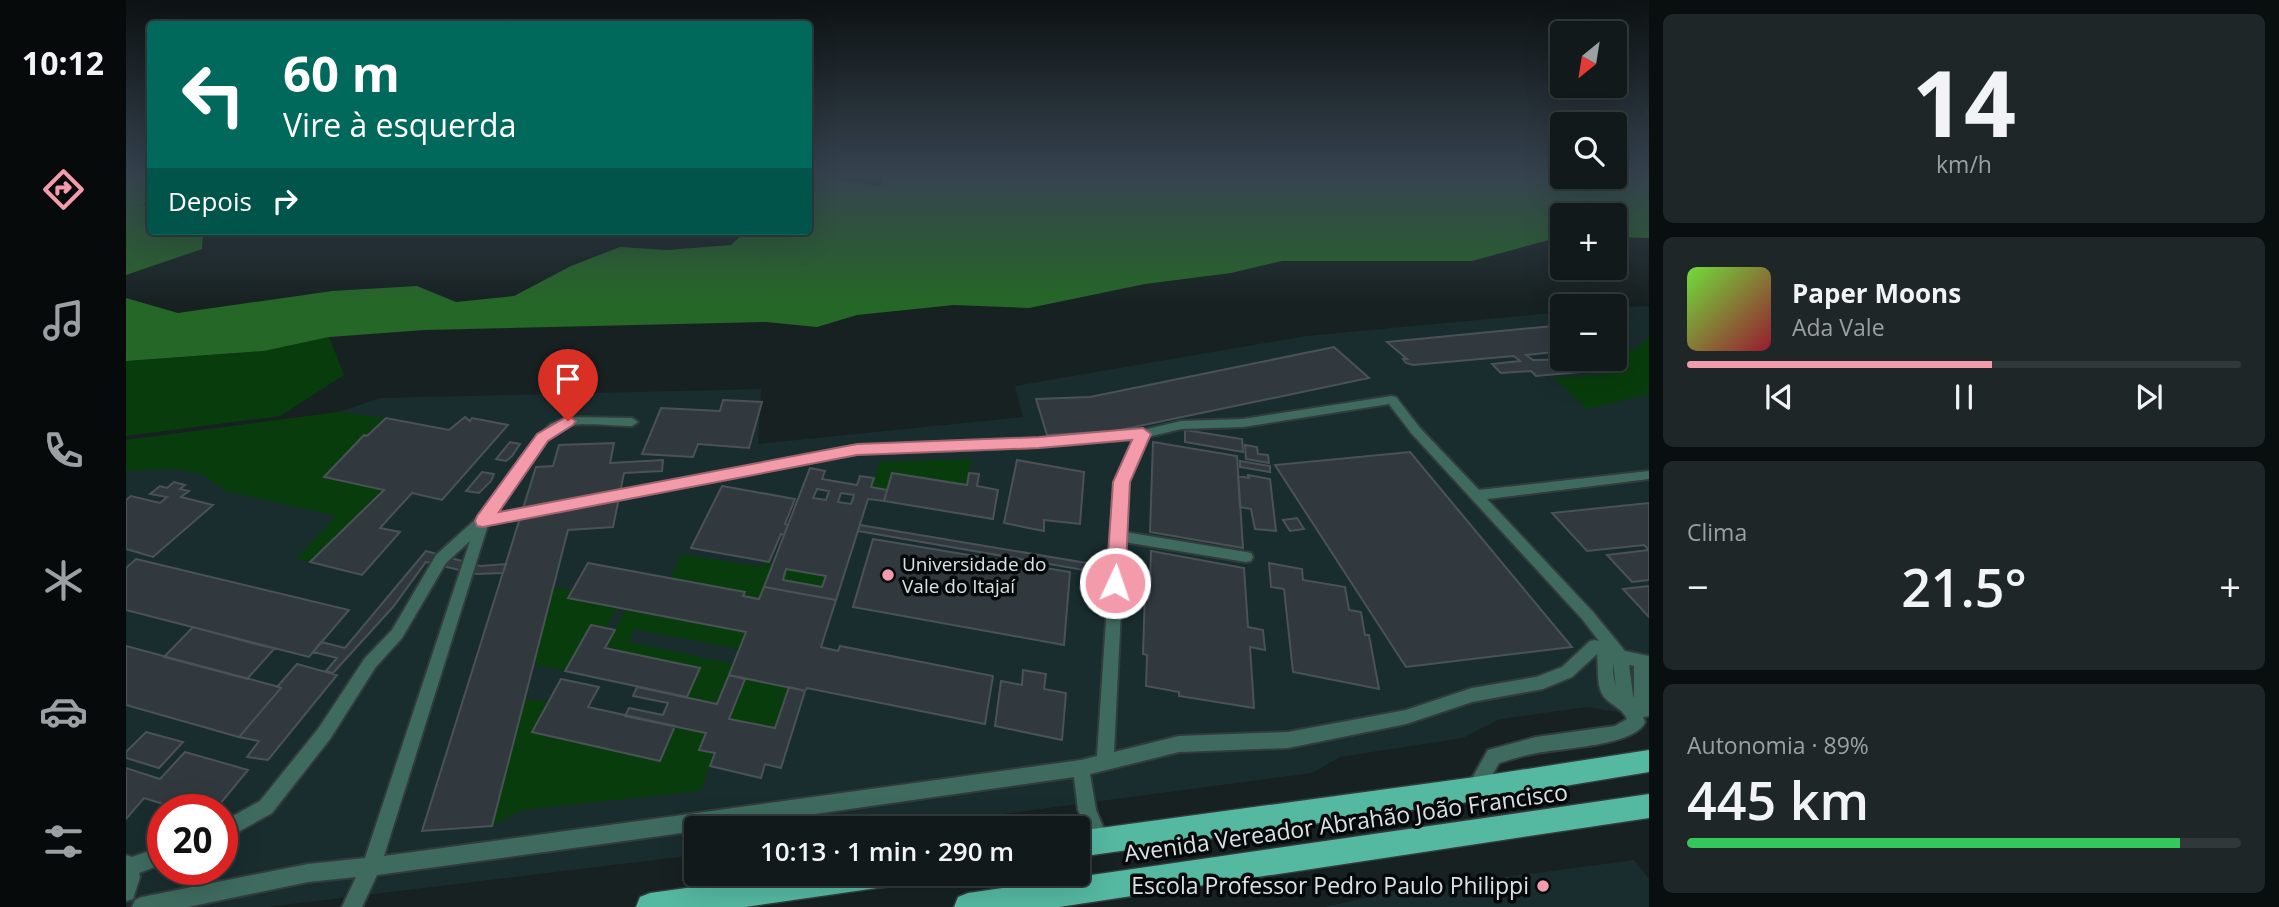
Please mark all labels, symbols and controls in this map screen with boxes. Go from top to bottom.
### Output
north arrow [1550,21,1628,98]
map controls [1550,21,1627,371]
text: 60 m [283,40,400,106]
text: 14 [1912,40,2016,164]
text: 10:12 [22,41,104,84]
icon: left [168,49,259,140]
text: Vire à esquerda [283,103,516,146]
button: search [1550,112,1627,189]
text: km/h [1936,148,1992,180]
icon: directions [39,165,88,214]
icon: right [266,182,304,220]
text: Depois [168,183,252,219]
button: + [1550,203,1627,280]
text: Paper Moons [1792,275,1961,311]
button: − [1550,294,1627,371]
icon: music [39,296,88,345]
text: Ada Vale [1792,311,1885,343]
pin [538,349,598,421]
icon: arrive [549,360,587,398]
icon: previous [1760,378,1798,416]
icon: pause [1945,378,1983,416]
icon: next [2130,378,2168,416]
icon: phone [39,426,88,475]
text: Clima [1687,516,1747,548]
position arrow [1078,546,1152,620]
place label: Universidade do Vale do Itajaí [902,551,1047,599]
text: 21.5° [1901,551,2027,622]
icon: climate [39,556,88,605]
text: − [1687,560,1709,612]
text: + [2219,560,2241,612]
marker: Universidade do Vale do Itajaí [880,567,896,583]
icon: car [39,687,88,736]
text: Autonomia · 89% [1687,729,1869,761]
text: 445 km [1687,764,1869,835]
street label: Avenida Vereador Abrahão João Francisco [1122,775,1570,869]
speed limit sign: 20 [147,794,238,885]
icon: filters [39,817,88,866]
text: 10:13 · 1 min · 290 m [760,833,1014,869]
place label: Escola Professor Pedro Paulo Philippi [1131,869,1529,901]
marker: Escola Professor Pedro Paulo Philippi [1535,878,1551,894]

